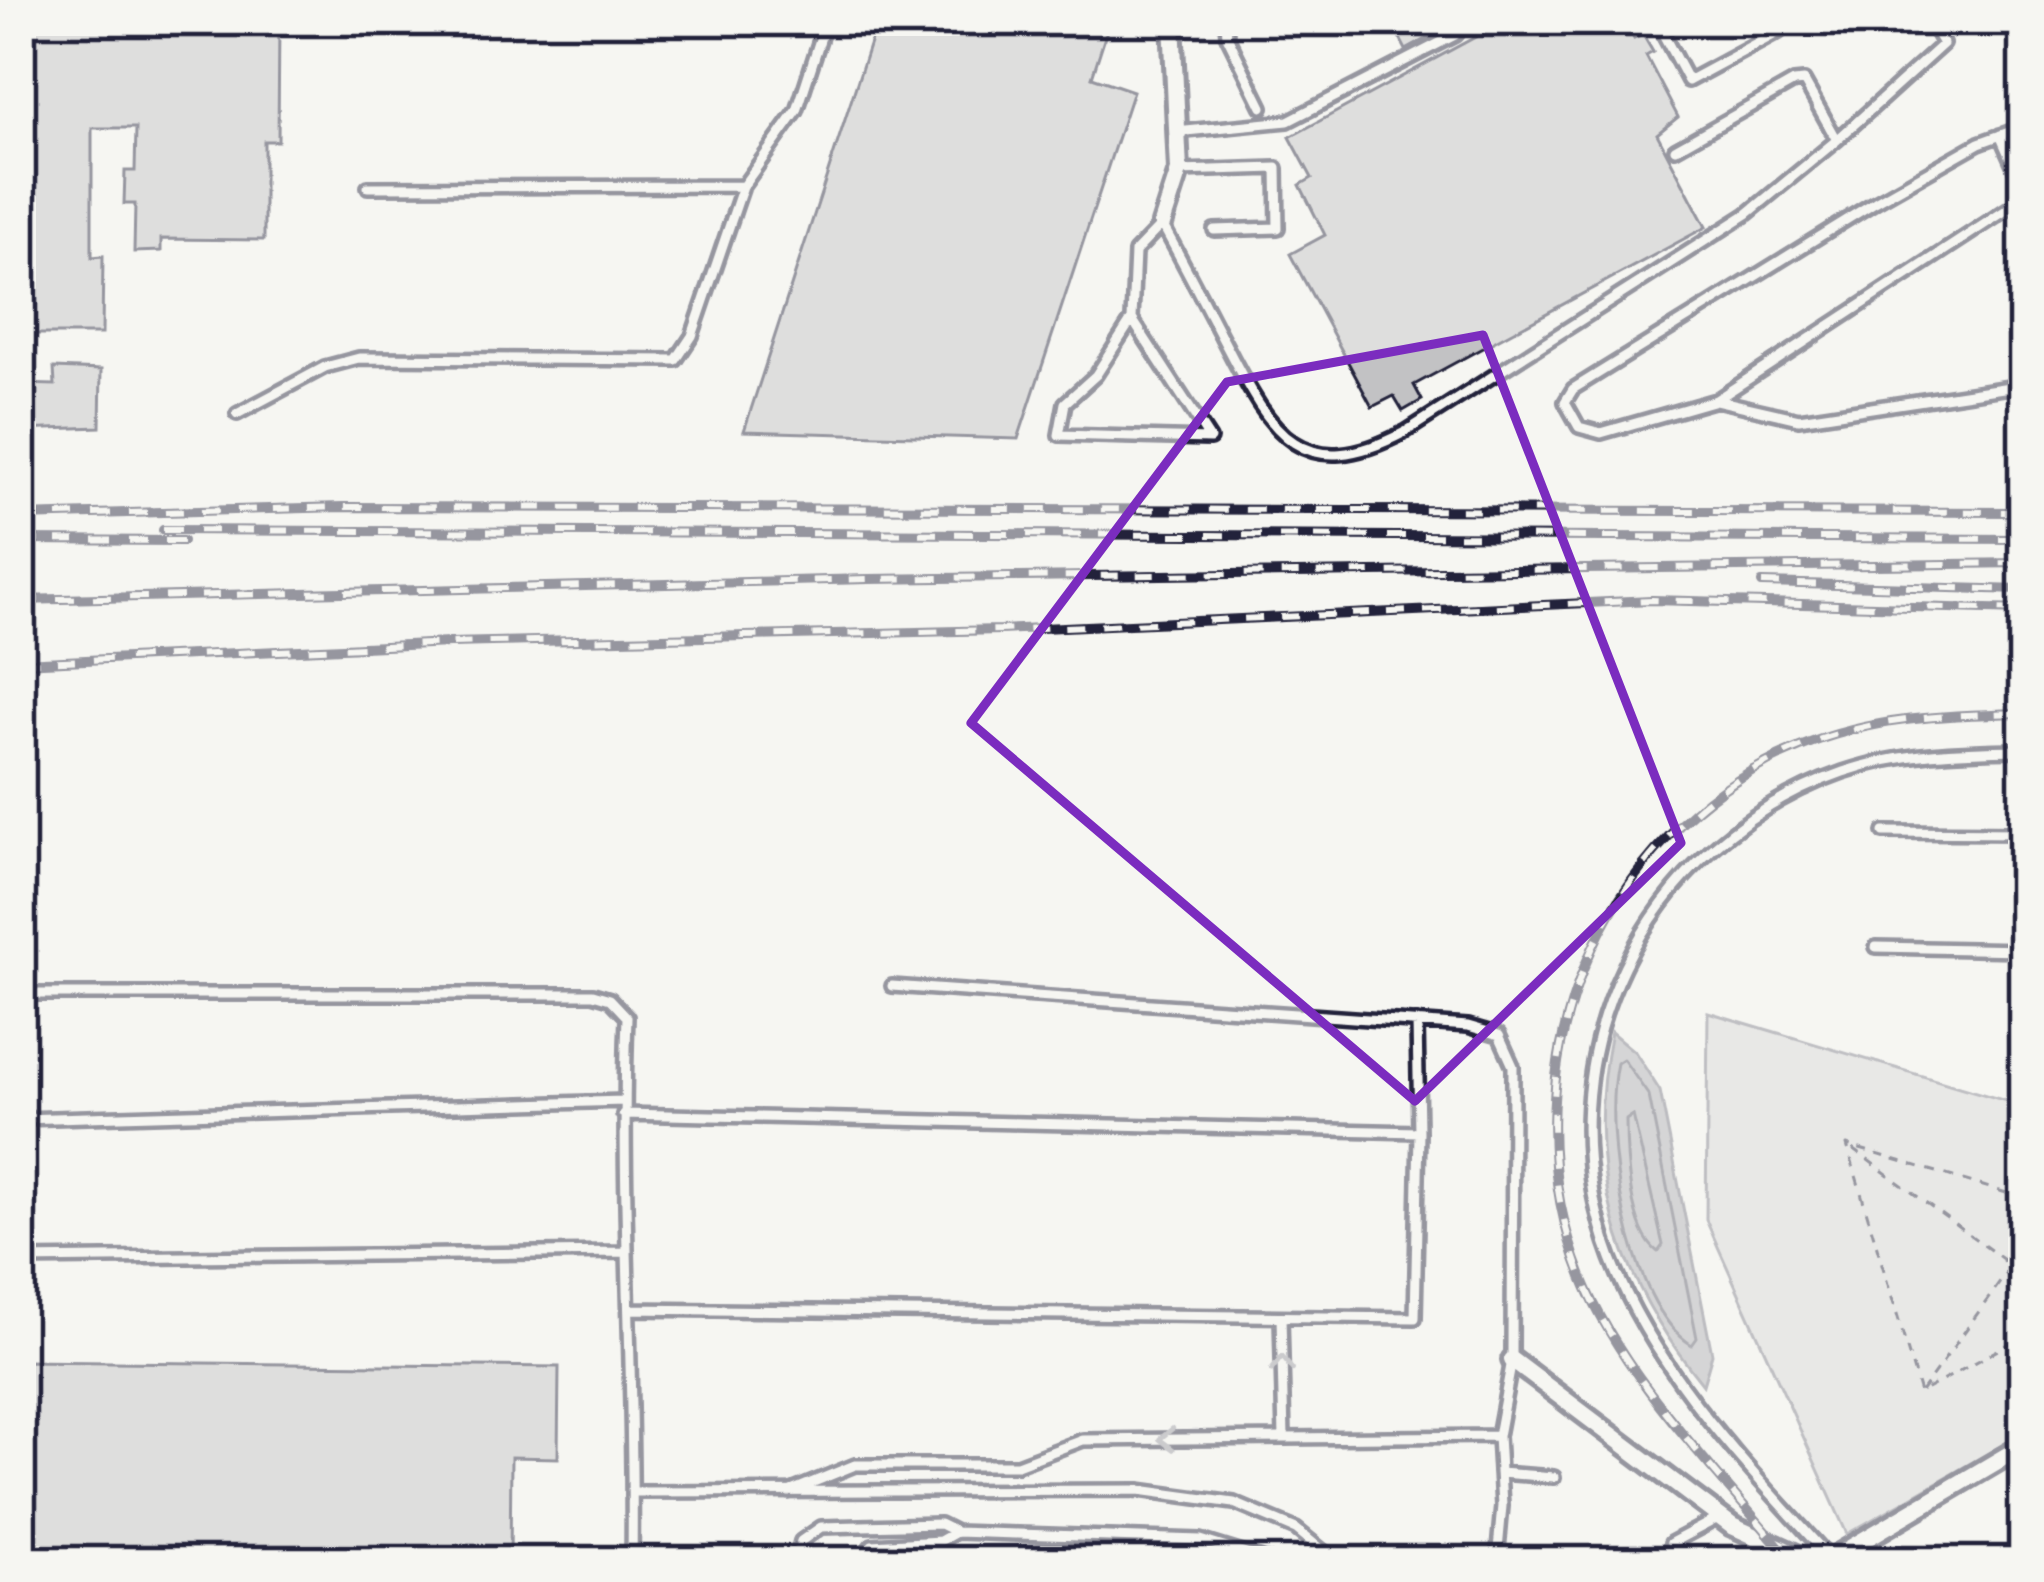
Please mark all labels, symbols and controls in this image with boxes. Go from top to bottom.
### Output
one-way arrow [1269,1354,1295,1372]
one-way arrow [1157,1426,1175,1452]

